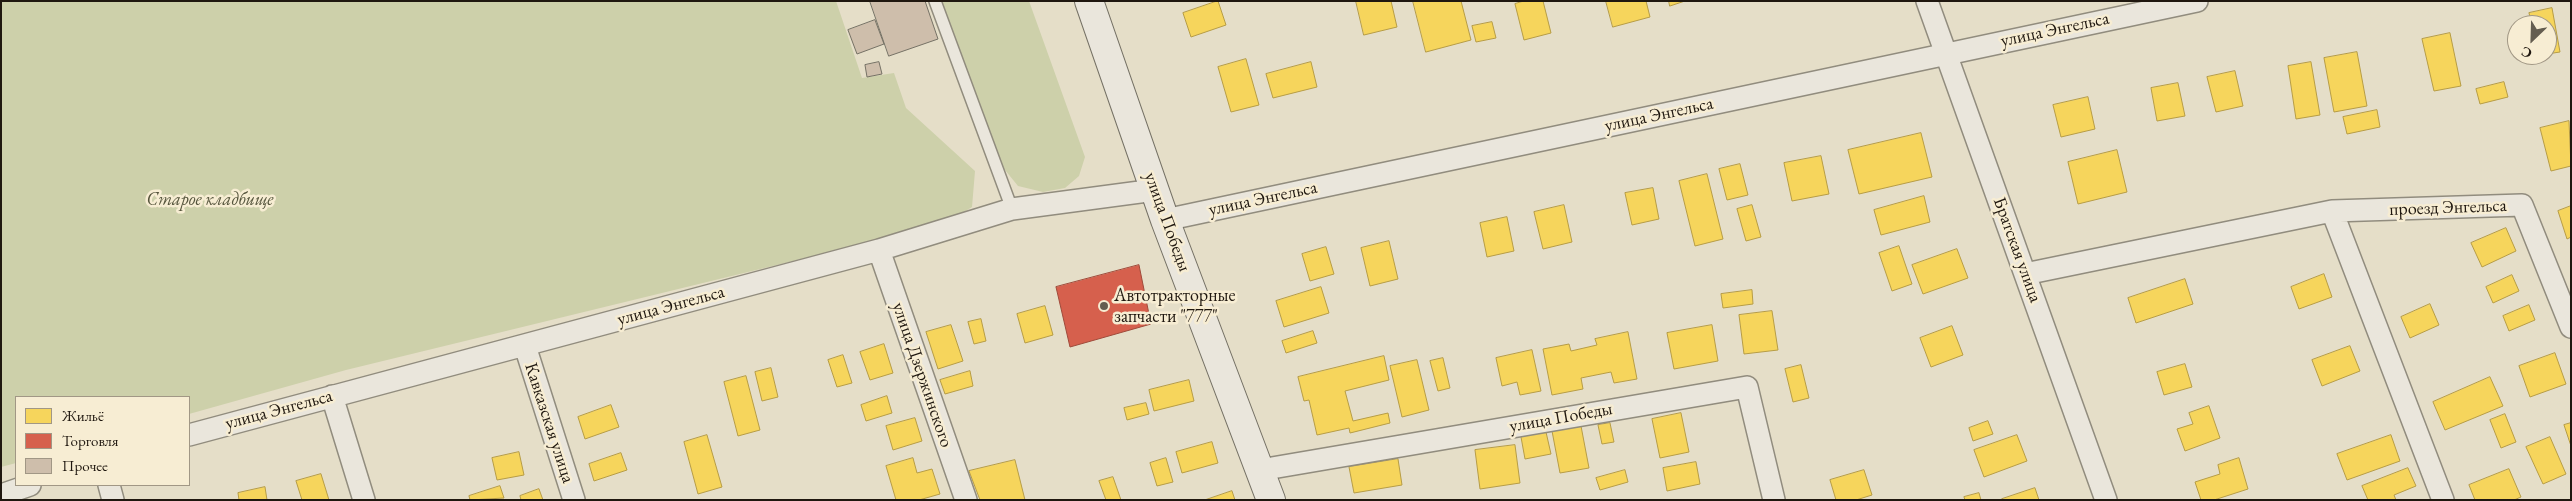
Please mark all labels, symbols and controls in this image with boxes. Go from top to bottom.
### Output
street label: улица Энгельса [1999,8,2111,52]
north arrow [2507,15,2557,65]
text: С [2518,43,2535,63]
street label: улица Энгельса [1603,93,1715,137]
street label: улица Победы [1139,169,1195,275]
street label: улица Энгельса [1207,177,1319,221]
park label: Старое кладбище [147,189,273,211]
street label: Братская улица [1988,194,2046,306]
street label: проезд Энгельса [2389,195,2507,221]
street label: улица Энгельса [615,281,727,331]
place label: Автотракторные запчасти "777" [1114,285,1236,328]
street label: улица Дзержинского [887,300,957,450]
marker: Автотракторные запчасти "777" [1098,300,1110,312]
street label: Кавказская улица [519,360,579,486]
street label: улица Энгельса [223,385,335,435]
legend [15,396,190,486]
street label: улица Победы [1508,398,1614,438]
text: Жильё [62,406,104,425]
text: Торговля [62,431,118,450]
text: Прочее [62,456,108,475]

